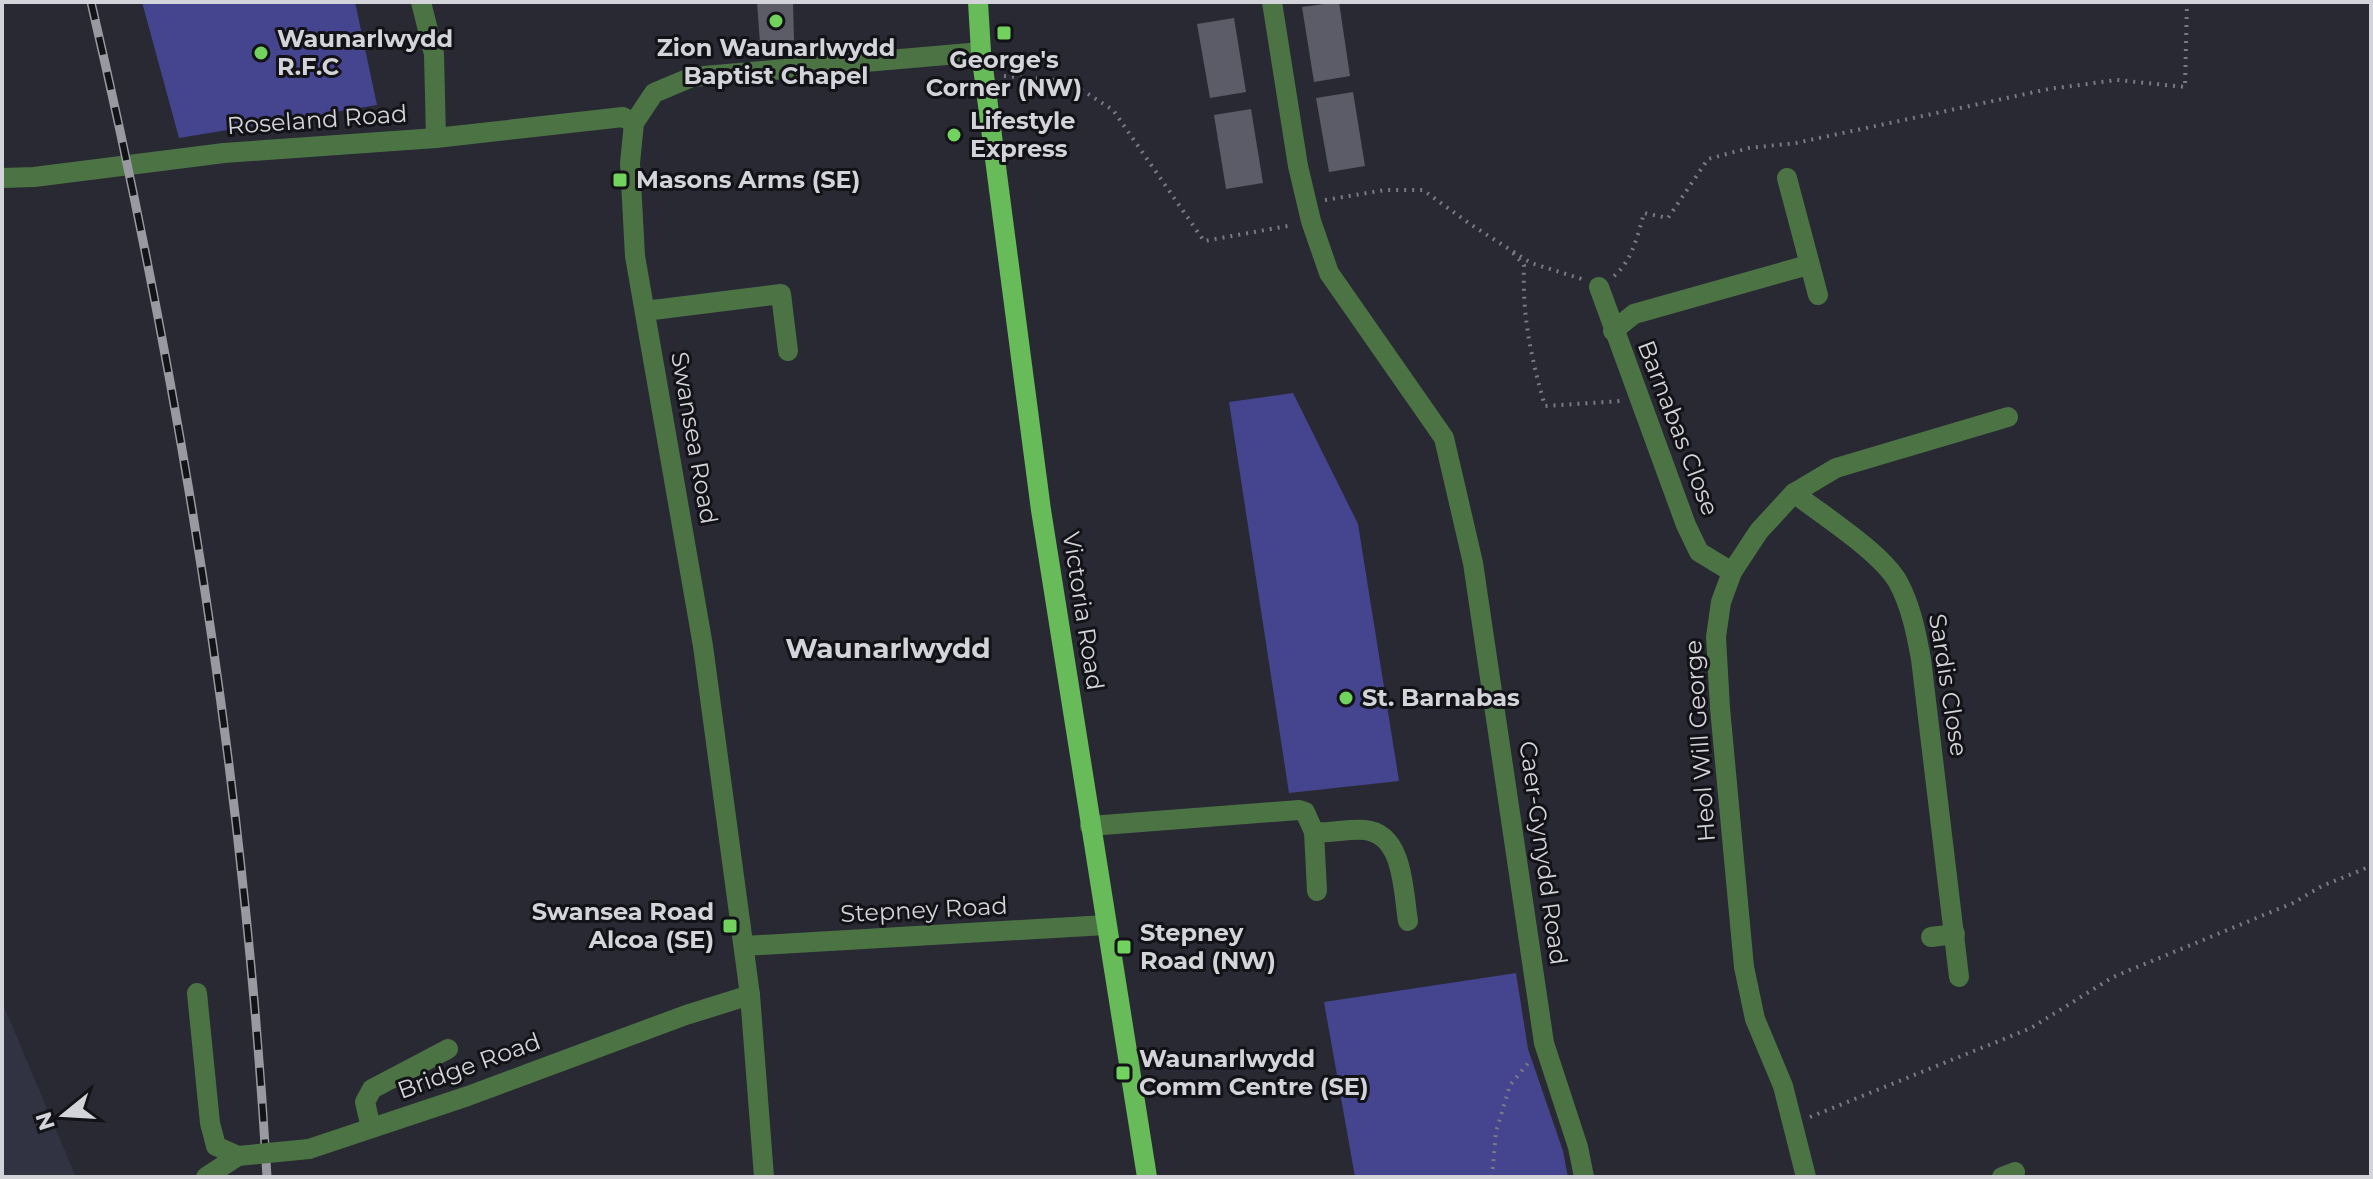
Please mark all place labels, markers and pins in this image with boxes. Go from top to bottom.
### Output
marker: Zion Waunarlwydd Baptist Chapel [767,12,785,30]
place label: Waunarlwydd R.F.C [277,24,453,81]
marker: George's Corner (NW) [995,24,1013,42]
place label: Zion Waunarlwydd Baptist Chapel [657,33,895,90]
marker: Waunarlwydd R.F.C [252,44,270,62]
place label: George's Corner (NW) [926,45,1082,102]
place label: Lifestyle Express [970,106,1075,163]
marker: Lifestyle Express [945,126,963,144]
place label: Masons Arms (SE) [636,165,860,194]
marker: Masons Arms (SE) [611,171,629,189]
place label: St. Barnabas [1362,683,1520,712]
marker: St. Barnabas [1337,689,1355,707]
place label: Swansea Road Alcoa (SE) [532,897,714,954]
marker: Swansea Road Alcoa (SE) [721,917,739,935]
place label: Stepney Road (NW) [1140,918,1276,975]
marker: Stepney Road (NW) [1115,938,1133,956]
place label: Waunarlwydd Comm Centre (SE) [1139,1044,1369,1101]
marker: Waunarlwydd Comm Centre (SE) [1114,1064,1132,1082]

